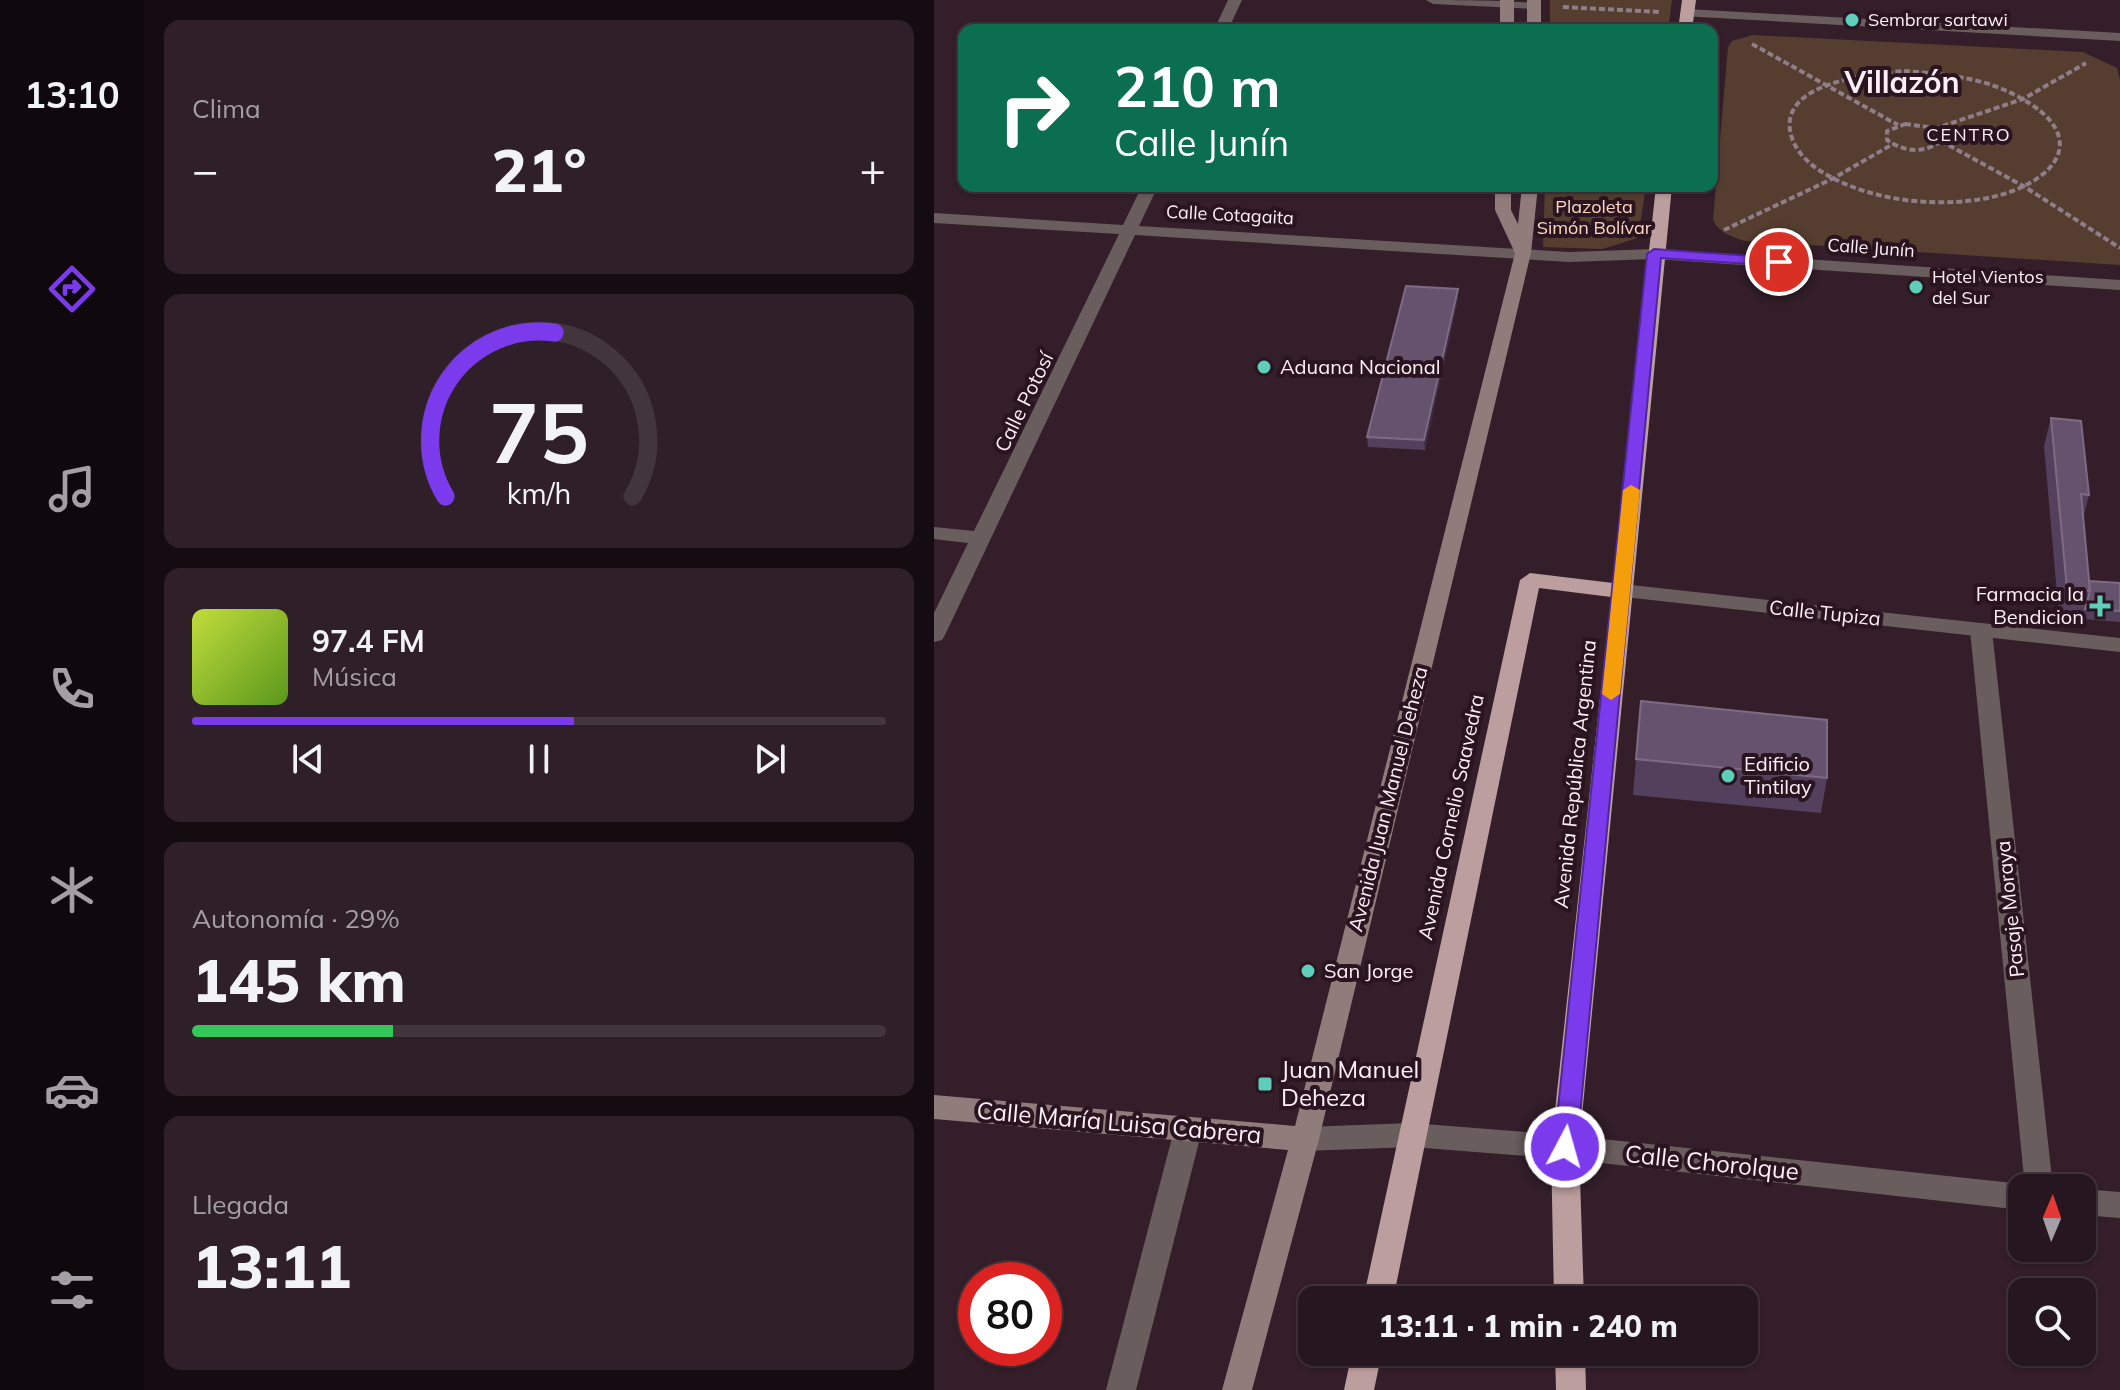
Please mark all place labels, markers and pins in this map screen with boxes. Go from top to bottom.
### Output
place label: Sembrar sartawi [1868,8,2008,31]
marker: Sembrar sartawi [1843,11,1861,29]
pin [1745,228,1813,296]
place label: Hotel Vientos del Sur [1932,265,2044,309]
marker: Hotel Vientos del Sur [1907,278,1925,296]
place label: Aduana Nacional [1280,354,1441,379]
marker: Aduana Nacional [1255,358,1273,376]
place label: Farmacia la Bendicion [1976,581,2084,629]
marker: Farmacia la Bendicion [2091,597,2109,615]
place label: Edificio Tintilay [1744,751,1812,799]
marker: Edificio Tintilay [1719,767,1737,785]
place label: San Jorge [1324,958,1413,983]
marker: San Jorge [1299,962,1317,980]
place label: Juan Manuel Deheza [1281,1054,1419,1112]
marker: Juan Manuel Deheza [1256,1075,1274,1093]

